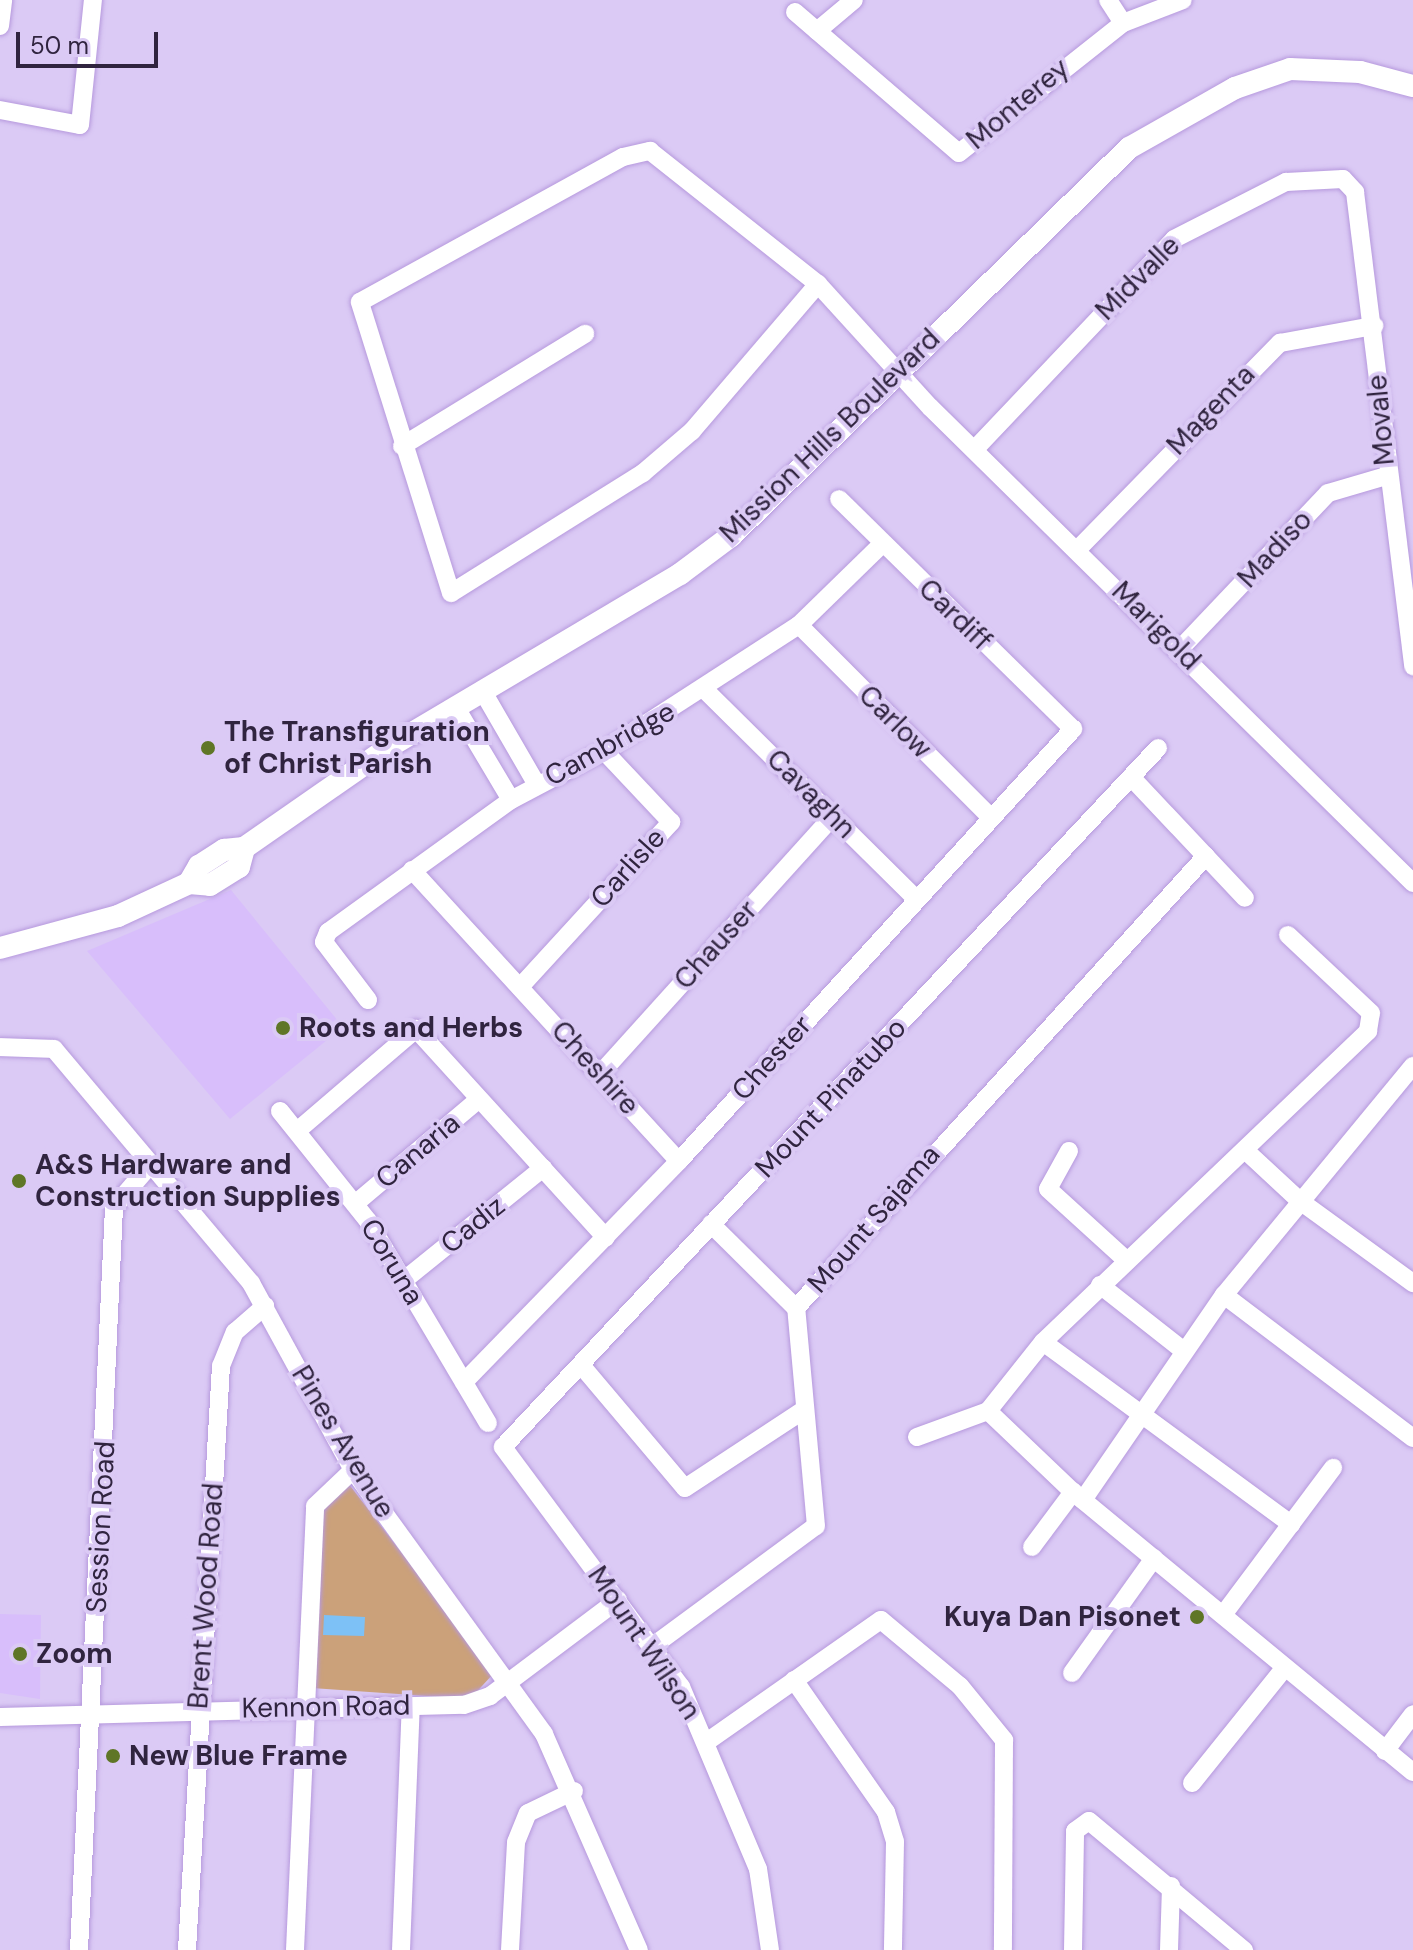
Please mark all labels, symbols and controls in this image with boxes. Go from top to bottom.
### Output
scale bar [20,16,162,66]
text: 50 m [30,30,89,61]
street label: Monterey [960,51,1076,157]
street label: Midvalle [1089,229,1187,327]
street label: Mission Hills Boulevard [713,322,947,550]
street label: Magenta [1160,358,1262,462]
street label: Movale [1360,373,1402,467]
street label: Madiso [1231,503,1319,595]
street label: Cardiff [912,572,998,658]
street label: Marigold [1105,575,1207,677]
street label: Carlow [852,679,938,765]
street label: Cambridge [539,695,681,793]
place label: The Transfiguration of Christ Parish [224,715,490,781]
marker: The Transfiguration of Christ Parish [199,739,217,757]
street label: Cavaghn [760,743,862,845]
street label: Carlisle [584,822,672,914]
street label: Chauser [667,894,765,996]
street label: Chester [725,1009,819,1107]
place label: Roots and Herbs [299,1011,523,1045]
street label: Mount Pinatubo [749,1011,913,1185]
street label: Cheshire [544,1014,646,1122]
marker: Roots and Herbs [274,1019,292,1037]
street label: Canaria [369,1106,467,1196]
street label: Mount Sajama [801,1138,947,1300]
place label: A&S Hardware and Construction Supplies [35,1148,341,1214]
marker: A&S Hardware and Construction Supplies [10,1172,28,1190]
street label: Cadiz [434,1189,512,1261]
street label: Coruna [353,1213,431,1311]
street label: Pines Avenue [284,1360,402,1524]
street label: Session Road [80,1440,122,1614]
street label: Brent Wood Road [181,1482,231,1710]
street label: Mount Wilson [580,1560,708,1726]
place label: Kuya Dan Pisonet [944,1600,1181,1634]
marker: Kuya Dan Pisonet [1188,1608,1206,1626]
place label: Zoom [36,1637,113,1671]
marker: Zoom [11,1645,29,1663]
street label: Kennon Road [241,1689,411,1725]
place label: New Blue Frame [129,1739,348,1773]
marker: New Blue Frame [104,1747,122,1765]

